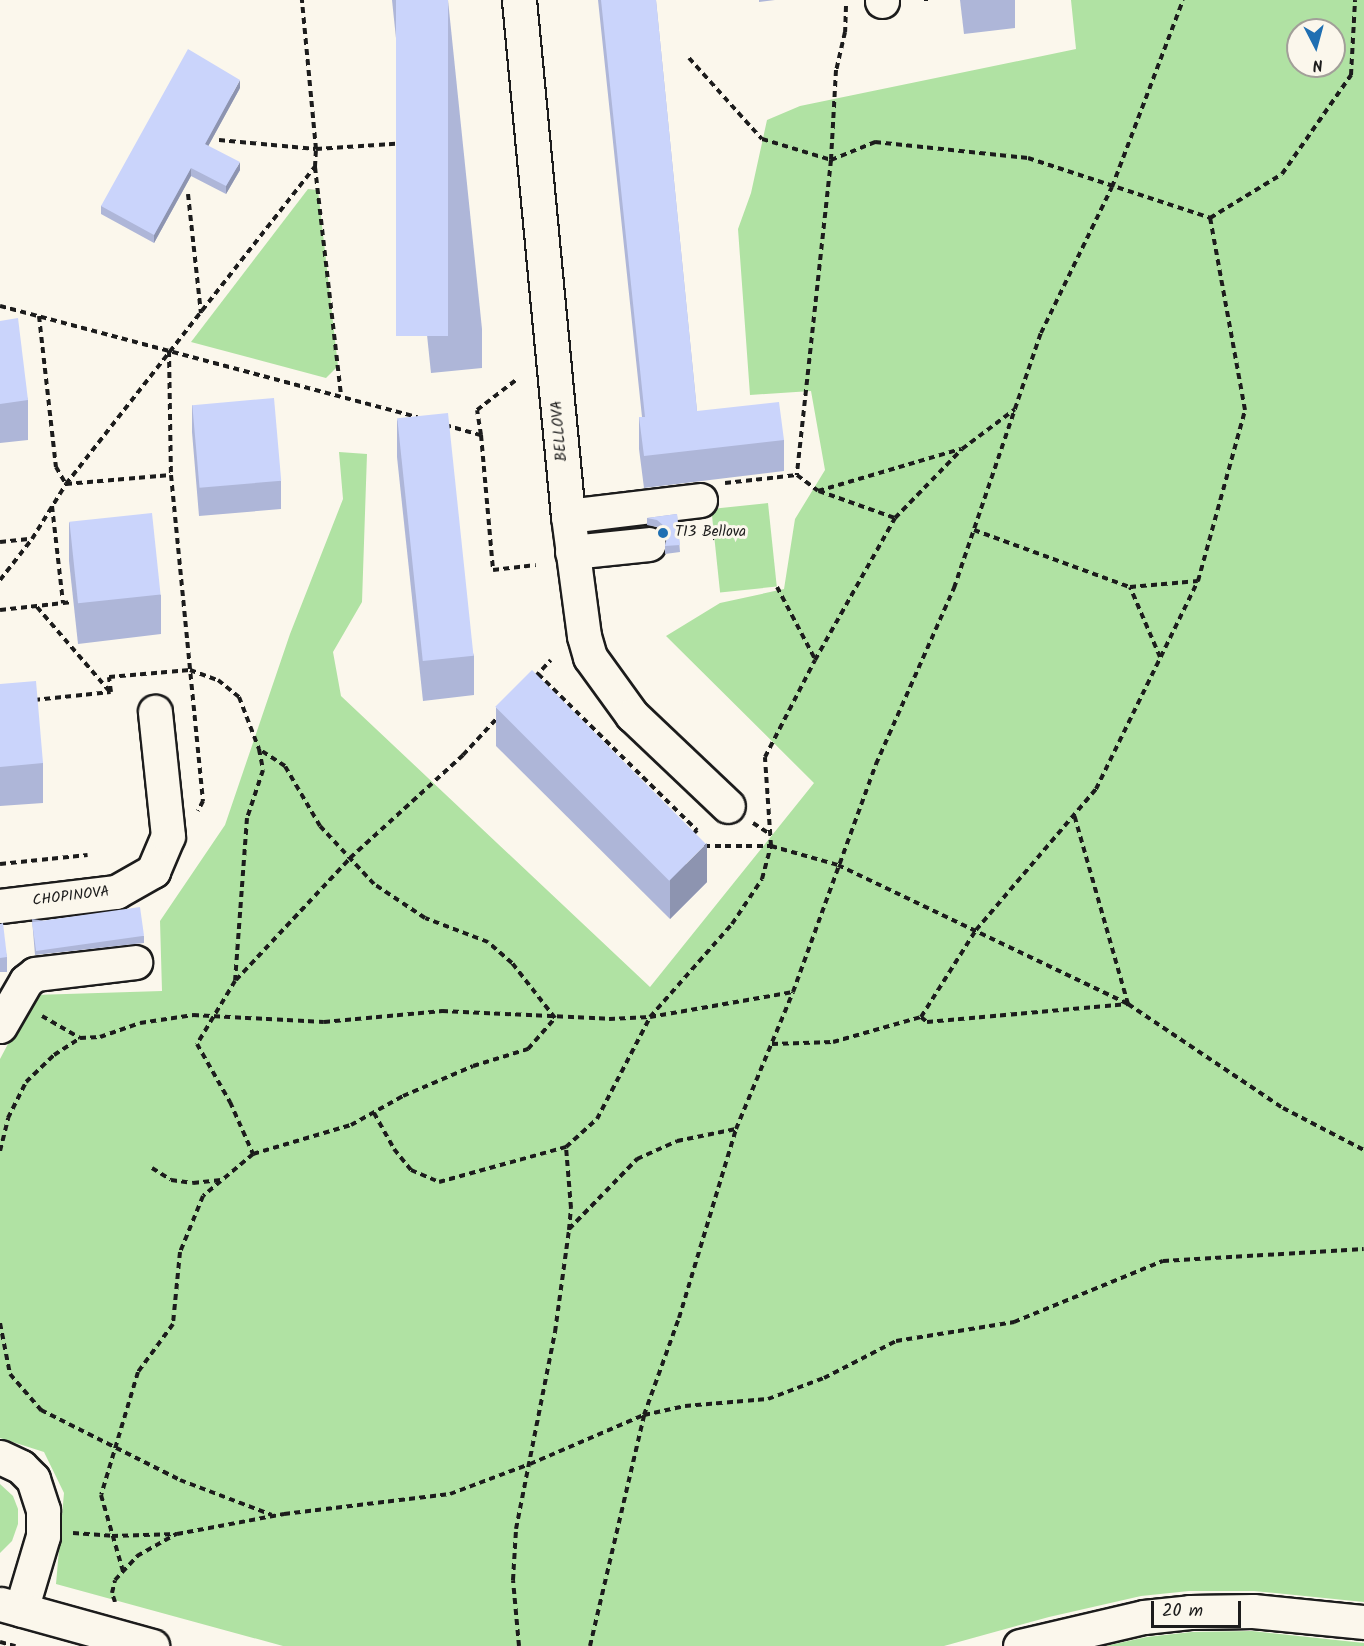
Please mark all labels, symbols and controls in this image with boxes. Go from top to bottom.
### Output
north arrow [1286,18,1346,78]
text: N [1311,51,1324,77]
street label: BELLOVA [548,400,572,462]
place label: T13 Bellova [675,524,746,542]
marker: T13 Bellova [656,526,670,540]
street label: CHOPINOVA [31,883,111,911]
scale bar [1154,1589,1244,1627]
text: 20 m [1162,1597,1203,1626]

